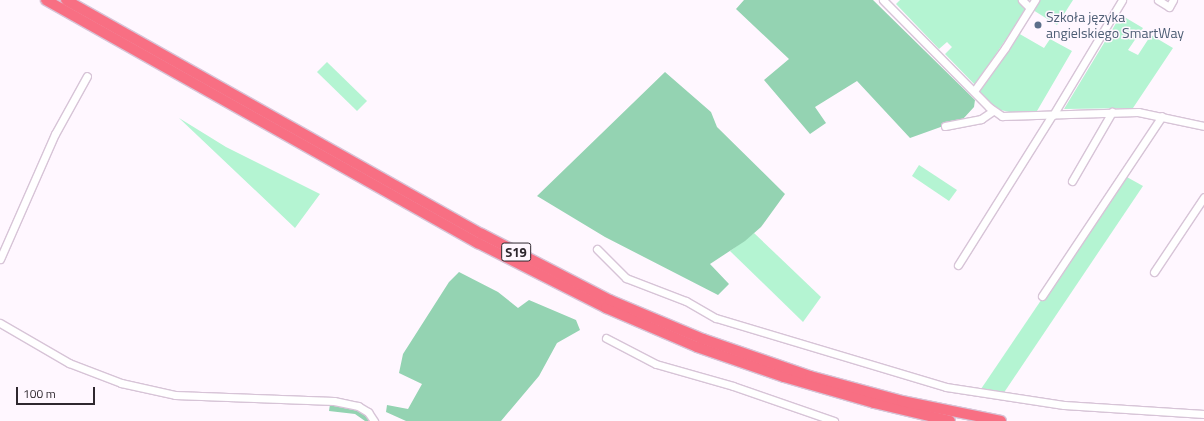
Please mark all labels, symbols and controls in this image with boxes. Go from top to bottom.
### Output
place label: Szkoła języka angielskiego SmartWay [1046,9,1184,42]
marker: Szkoła języka angielskiego SmartWay [1033,20,1043,30]
road number: S19 [501,241,531,263]
scale bar [18,379,97,405]
text: 100 m [23,384,56,403]

